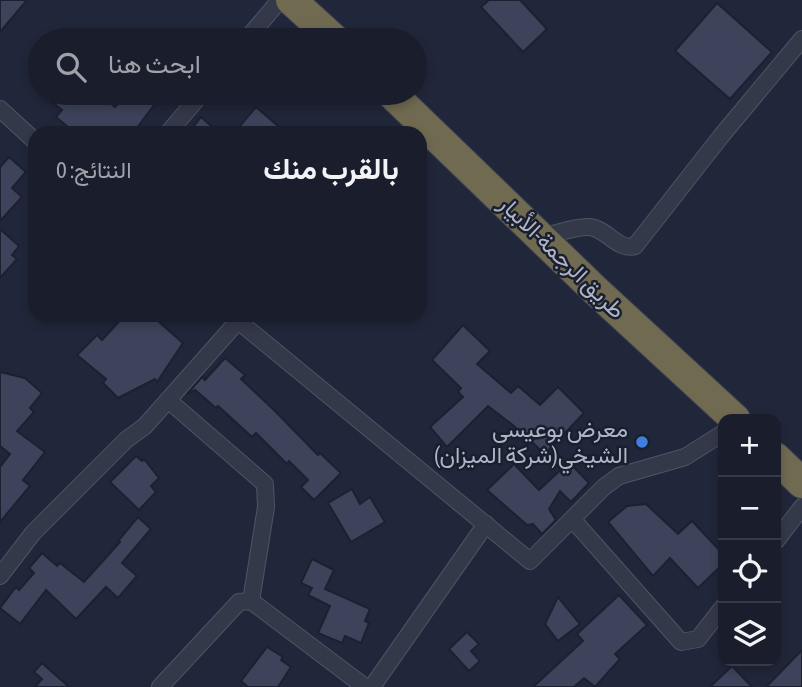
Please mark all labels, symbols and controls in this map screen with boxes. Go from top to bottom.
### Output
search box [28,28,427,105]
icon: search [52,48,90,86]
text: ابحث هنا [108,49,201,79]
text: بالقرب منك [263,151,399,185]
text: النتائج: 0 [56,157,131,183]
street label: طريق الرجمة-الأبيار [492,190,630,325]
map controls [718,414,781,666]
button: + [718,414,781,477]
place label: معرض بوعيسى الشيخي(شركة الميزان) [434,416,628,474]
marker: معرض بوعيسى الشيخي(شركة الميزان) [634,434,650,450]
button: − [718,477,781,540]
button: locate [718,540,781,603]
button: layers [718,603,781,666]

